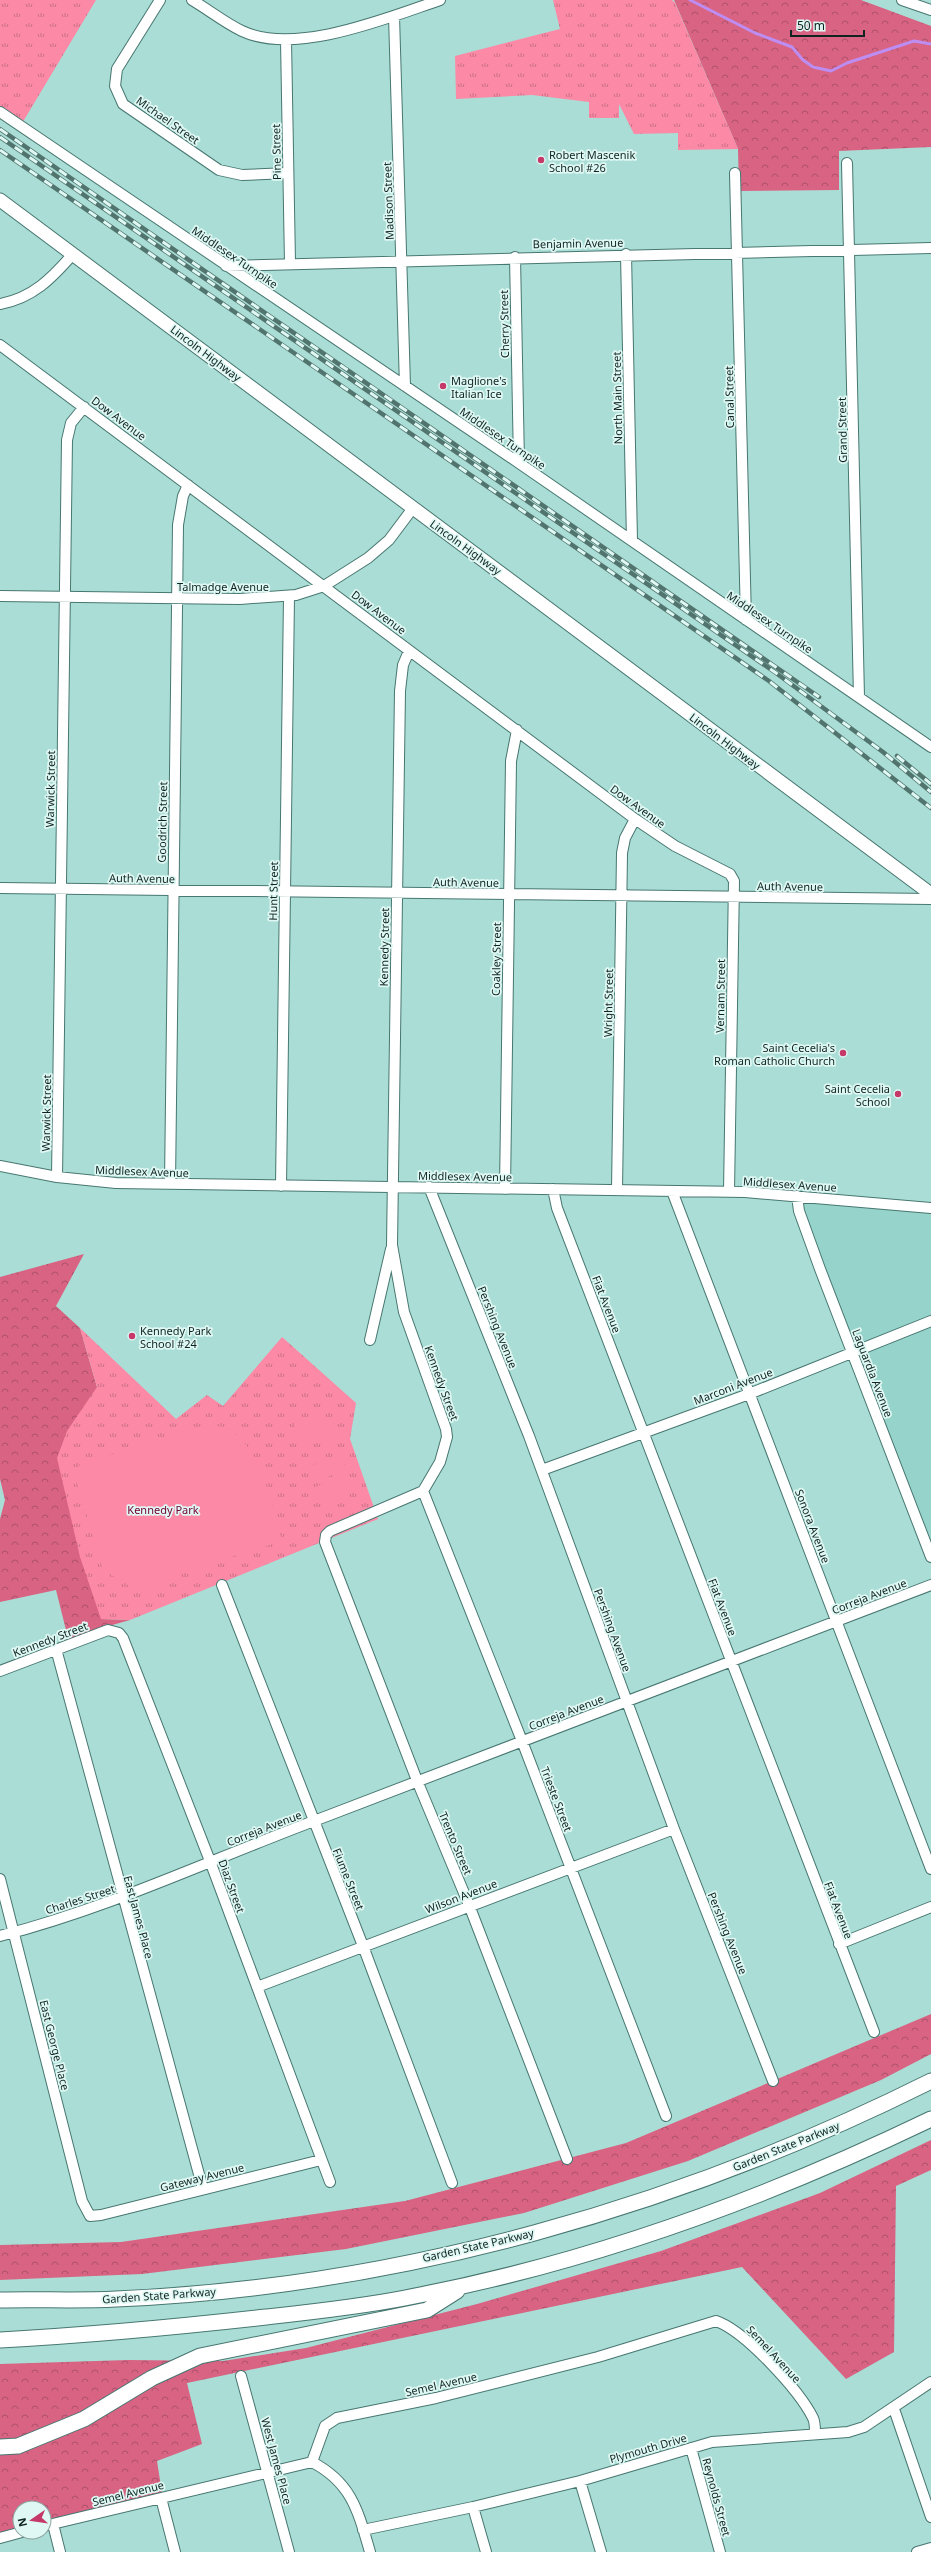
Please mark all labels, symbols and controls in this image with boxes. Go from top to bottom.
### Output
scale bar [791,12,864,38]
text: 50 m [797,17,825,34]
street label: Michael Street [134,93,202,147]
street label: Pine Street [268,124,284,180]
place label: Robert Mascenik School #26 [549,147,635,175]
marker: Robert Mascenik School #26 [536,155,546,165]
street label: Madison Street [379,162,397,240]
street label: Middlesex Turnpike [189,223,281,291]
street label: Benjamin Avenue [533,235,623,251]
street label: Cherry Street [496,290,512,358]
street label: Lincoln Highway [168,321,245,385]
street label: North Main Street [609,352,625,444]
street label: Canal Street [721,366,737,428]
place label: Maglione's Italian Ice [451,373,507,401]
marker: Maglione's Italian Ice [438,381,448,391]
street label: Dow Avenue [89,393,149,443]
street label: Grand Street [834,397,850,463]
street label: Middlesex Turnpike [457,404,549,472]
street label: Lincoln Highway [427,516,505,578]
street label: Talmadge Avenue [177,579,269,594]
street label: Dow Avenue [349,587,409,637]
street label: Middlesex Turnpike [724,588,816,656]
street label: Lincoln Highway [687,709,764,773]
street label: Warwick Street [42,750,58,828]
street label: Goodrich Street [154,781,170,863]
street label: Dow Avenue [607,781,669,831]
street label: Hunt Street [265,861,281,921]
street label: Auth Avenue [109,870,175,886]
street label: Auth Avenue [433,874,499,890]
street label: Auth Avenue [757,878,823,894]
street label: Kennedy Street [376,907,392,987]
street label: Coakley Street [488,922,504,996]
street label: Vernam Street [712,959,728,1033]
street label: Wright Street [600,969,616,1037]
place label: Saint Cecelia's Roman Catholic Church [714,1040,835,1068]
marker: Saint Cecelia's Roman Catholic Church [838,1048,848,1058]
street label: Warwick Street [38,1074,54,1152]
place label: Saint Cecelia School [825,1081,890,1109]
marker: Saint Cecelia School [893,1089,903,1099]
street label: Middlesex Avenue [95,1162,189,1180]
street label: Middlesex Avenue [418,1168,512,1184]
street label: Middlesex Avenue [743,1173,837,1195]
street label: Fiat Avenue [589,1273,625,1335]
street label: Pershing Avenue [475,1284,521,1370]
place label: Kennedy Park School #24 [140,1323,211,1351]
street label: Laguardia Avenue [849,1327,897,1419]
marker: Kennedy Park School #24 [127,1331,137,1341]
street label: Kennedy Street [421,1343,463,1423]
street label: Marconi Avenue [691,1364,775,1408]
street label: Sonora Avenue [792,1487,834,1565]
park label: Kennedy Park [127,1502,199,1517]
street label: Correja Avenue [829,1575,909,1617]
street label: Fiat Avenue [705,1576,741,1638]
street label: Pershing Avenue [591,1586,635,1674]
street label: Kennedy Street [11,1618,89,1660]
street label: Correja Avenue [526,1691,606,1733]
street label: Trieste Street [538,1764,576,1834]
street label: Correja Avenue [224,1807,304,1849]
street label: Trento Street [436,1809,476,1877]
street label: Fiume Street [330,1846,368,1912]
street label: Diaz Street [215,1857,249,1915]
street label: East James Place [121,1874,157,1960]
street label: Wilson Avenue [423,1875,499,1917]
street label: Fiat Avenue [821,1879,857,1941]
street label: Charles Street [43,1881,117,1917]
street label: Pershing Avenue [705,1890,751,1976]
street label: East George Place [37,1998,73,2092]
street label: Garden State Parkway [730,2118,842,2174]
street label: Gateway Avenue [158,2159,246,2195]
street label: Garden State Parkway [421,2225,536,2265]
street label: Garden State Parkway [102,2284,217,2306]
street label: Semel Avenue [744,2322,804,2386]
street label: Semel Avenue [404,2368,478,2400]
street label: West James Place [258,2416,296,2506]
street label: Plymouth Drive [608,2430,688,2466]
street label: Reynolds Street [699,2456,735,2538]
street label: Semel Avenue [91,2477,165,2509]
north arrow [12,2500,52,2540]
text: N [13,2516,30,2528]

